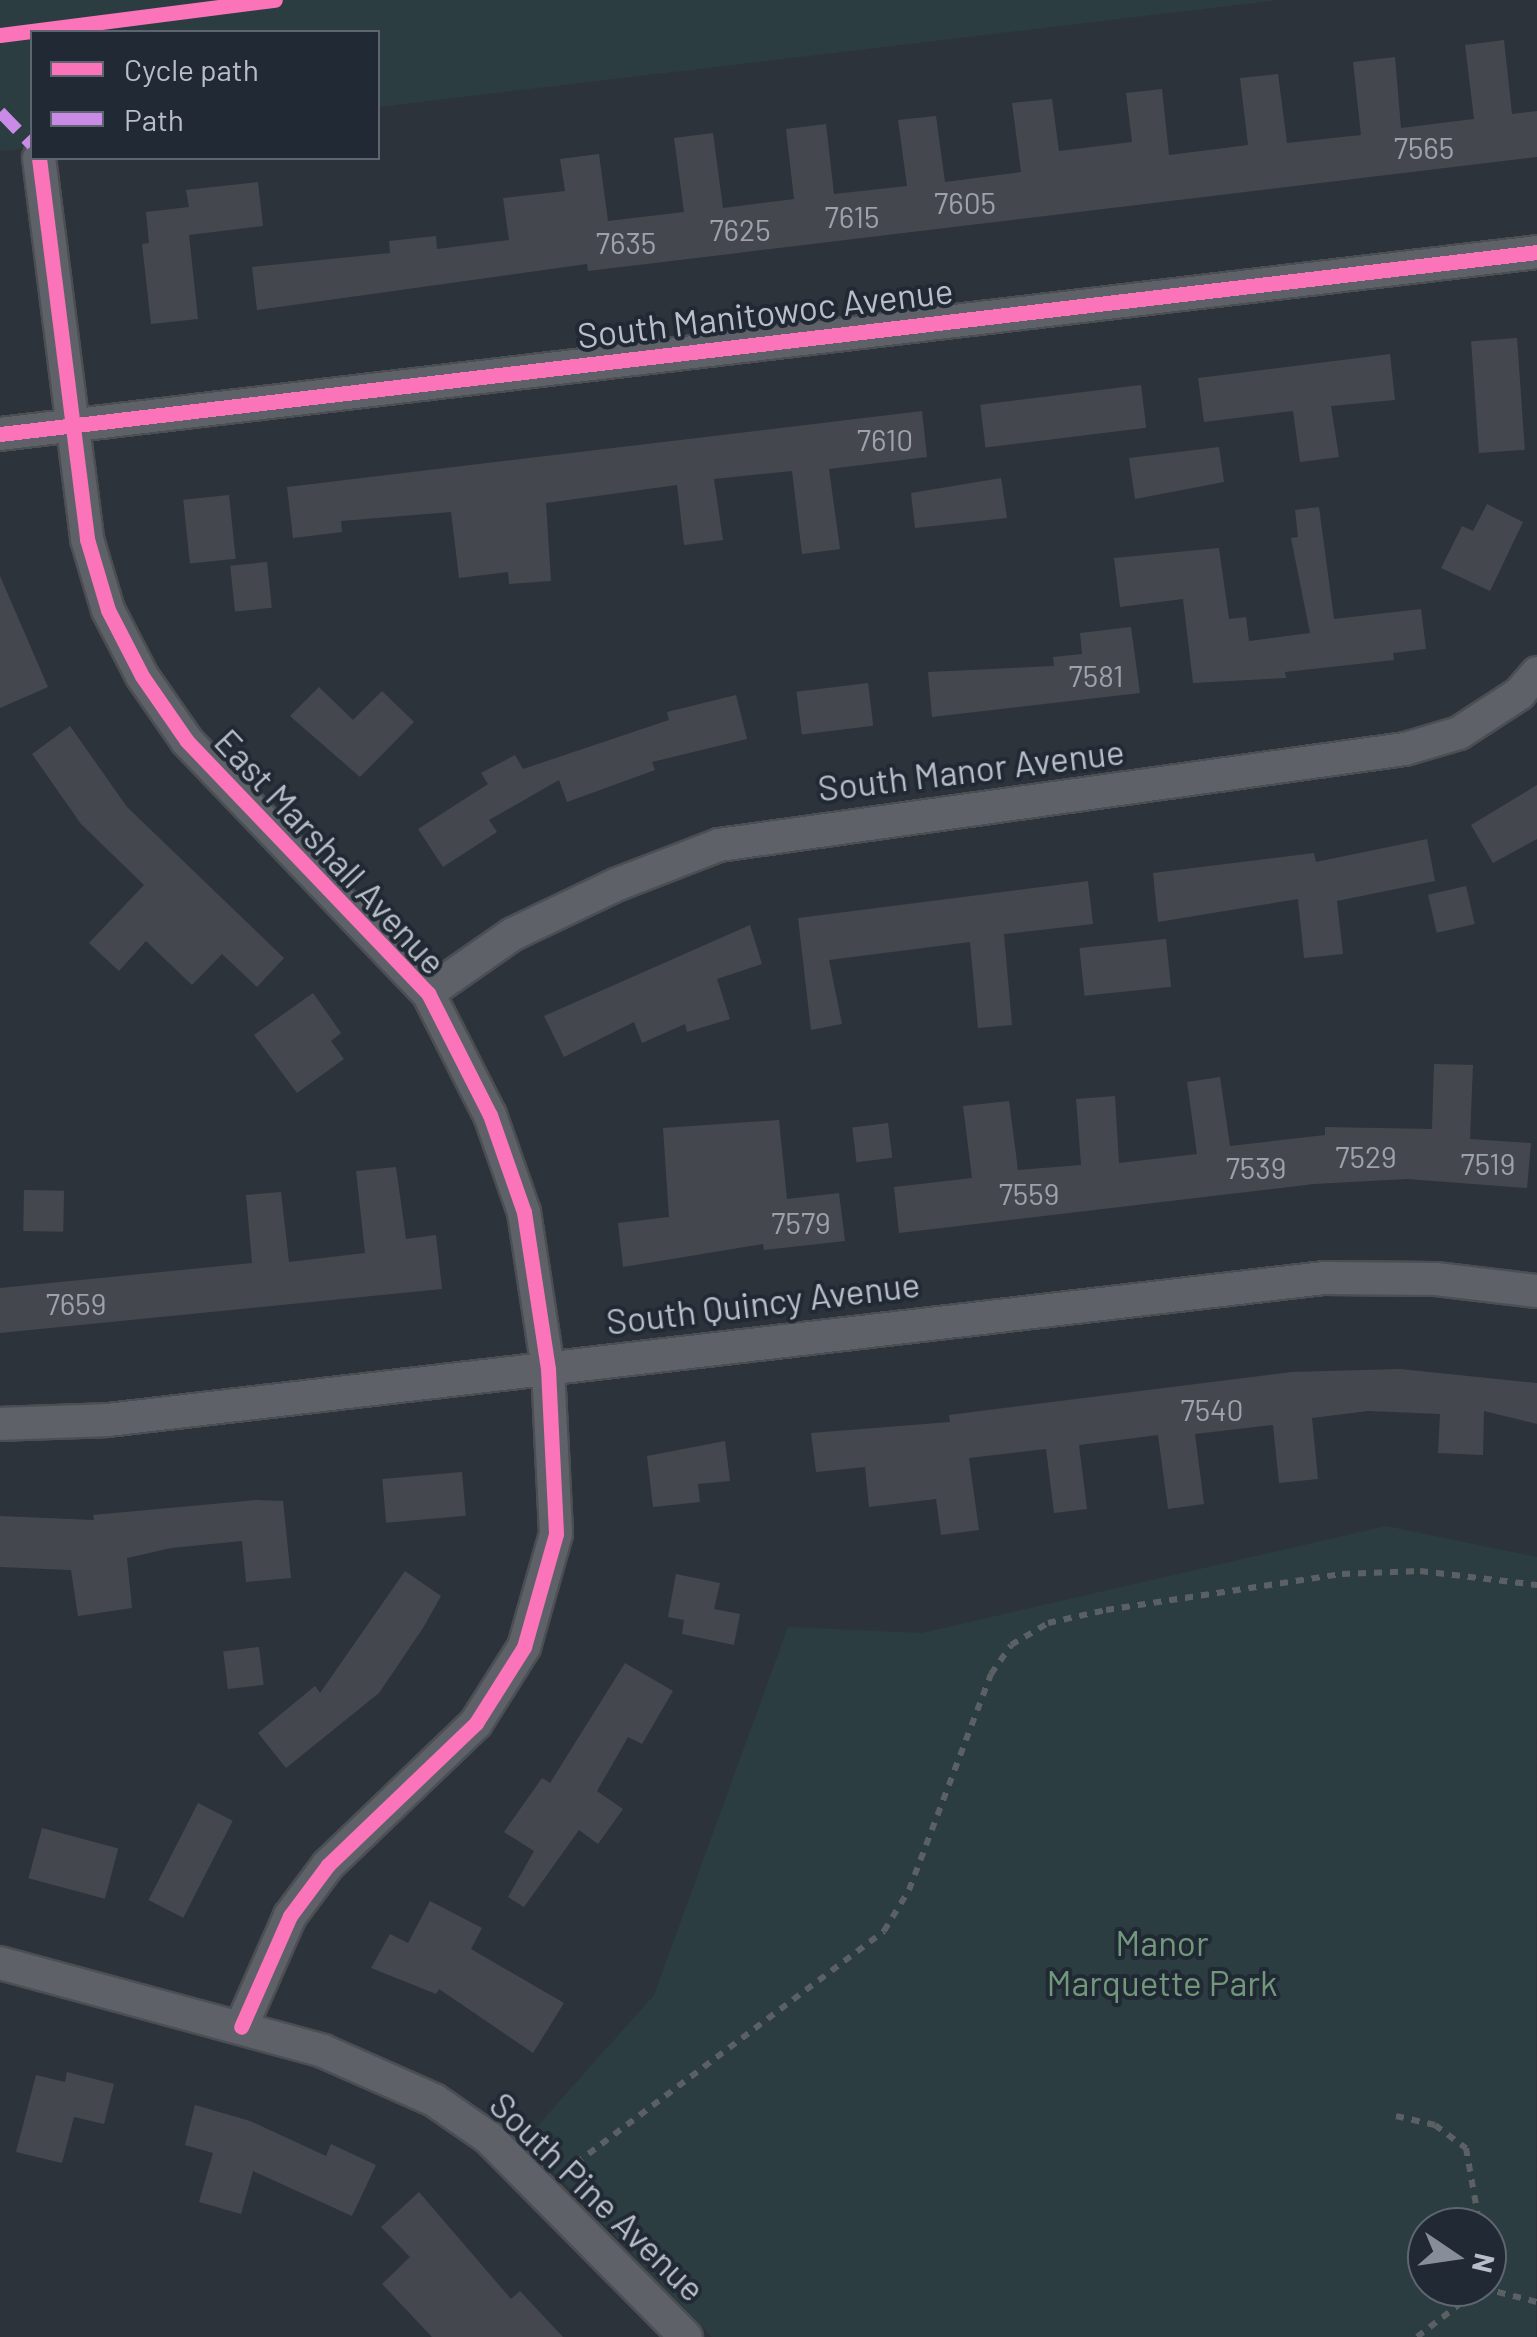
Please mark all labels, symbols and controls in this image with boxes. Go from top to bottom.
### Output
legend [30,30,380,160]
text: Cycle path [124,51,259,87]
text: Path [124,101,184,137]
house number: 7565 [1394,129,1454,165]
house number: 7605 [934,184,996,220]
house number: 7615 [824,198,880,234]
house number: 7625 [709,211,771,247]
house number: 7635 [596,224,656,260]
street label: South Manitowoc Avenue [575,268,955,356]
house number: 7610 [857,421,913,457]
house number: 7581 [1069,657,1123,693]
street label: East Marshall Avenue [207,720,455,982]
street label: South Manor Avenue [815,729,1127,809]
house number: 7529 [1335,1138,1397,1174]
house number: 7519 [1461,1145,1515,1181]
house number: 7539 [1226,1149,1286,1185]
house number: 7559 [999,1175,1059,1211]
house number: 7579 [771,1204,831,1240]
street label: South Quincy Avenue [604,1262,922,1342]
house number: 7659 [46,1285,106,1321]
house number: 7540 [1180,1391,1244,1427]
park label: Manor Marquette Park [1046,1921,1278,2003]
street label: South Pine Avenue [482,2083,714,2309]
north arrow [1407,2207,1507,2307]
text: N [1466,2250,1503,2276]

